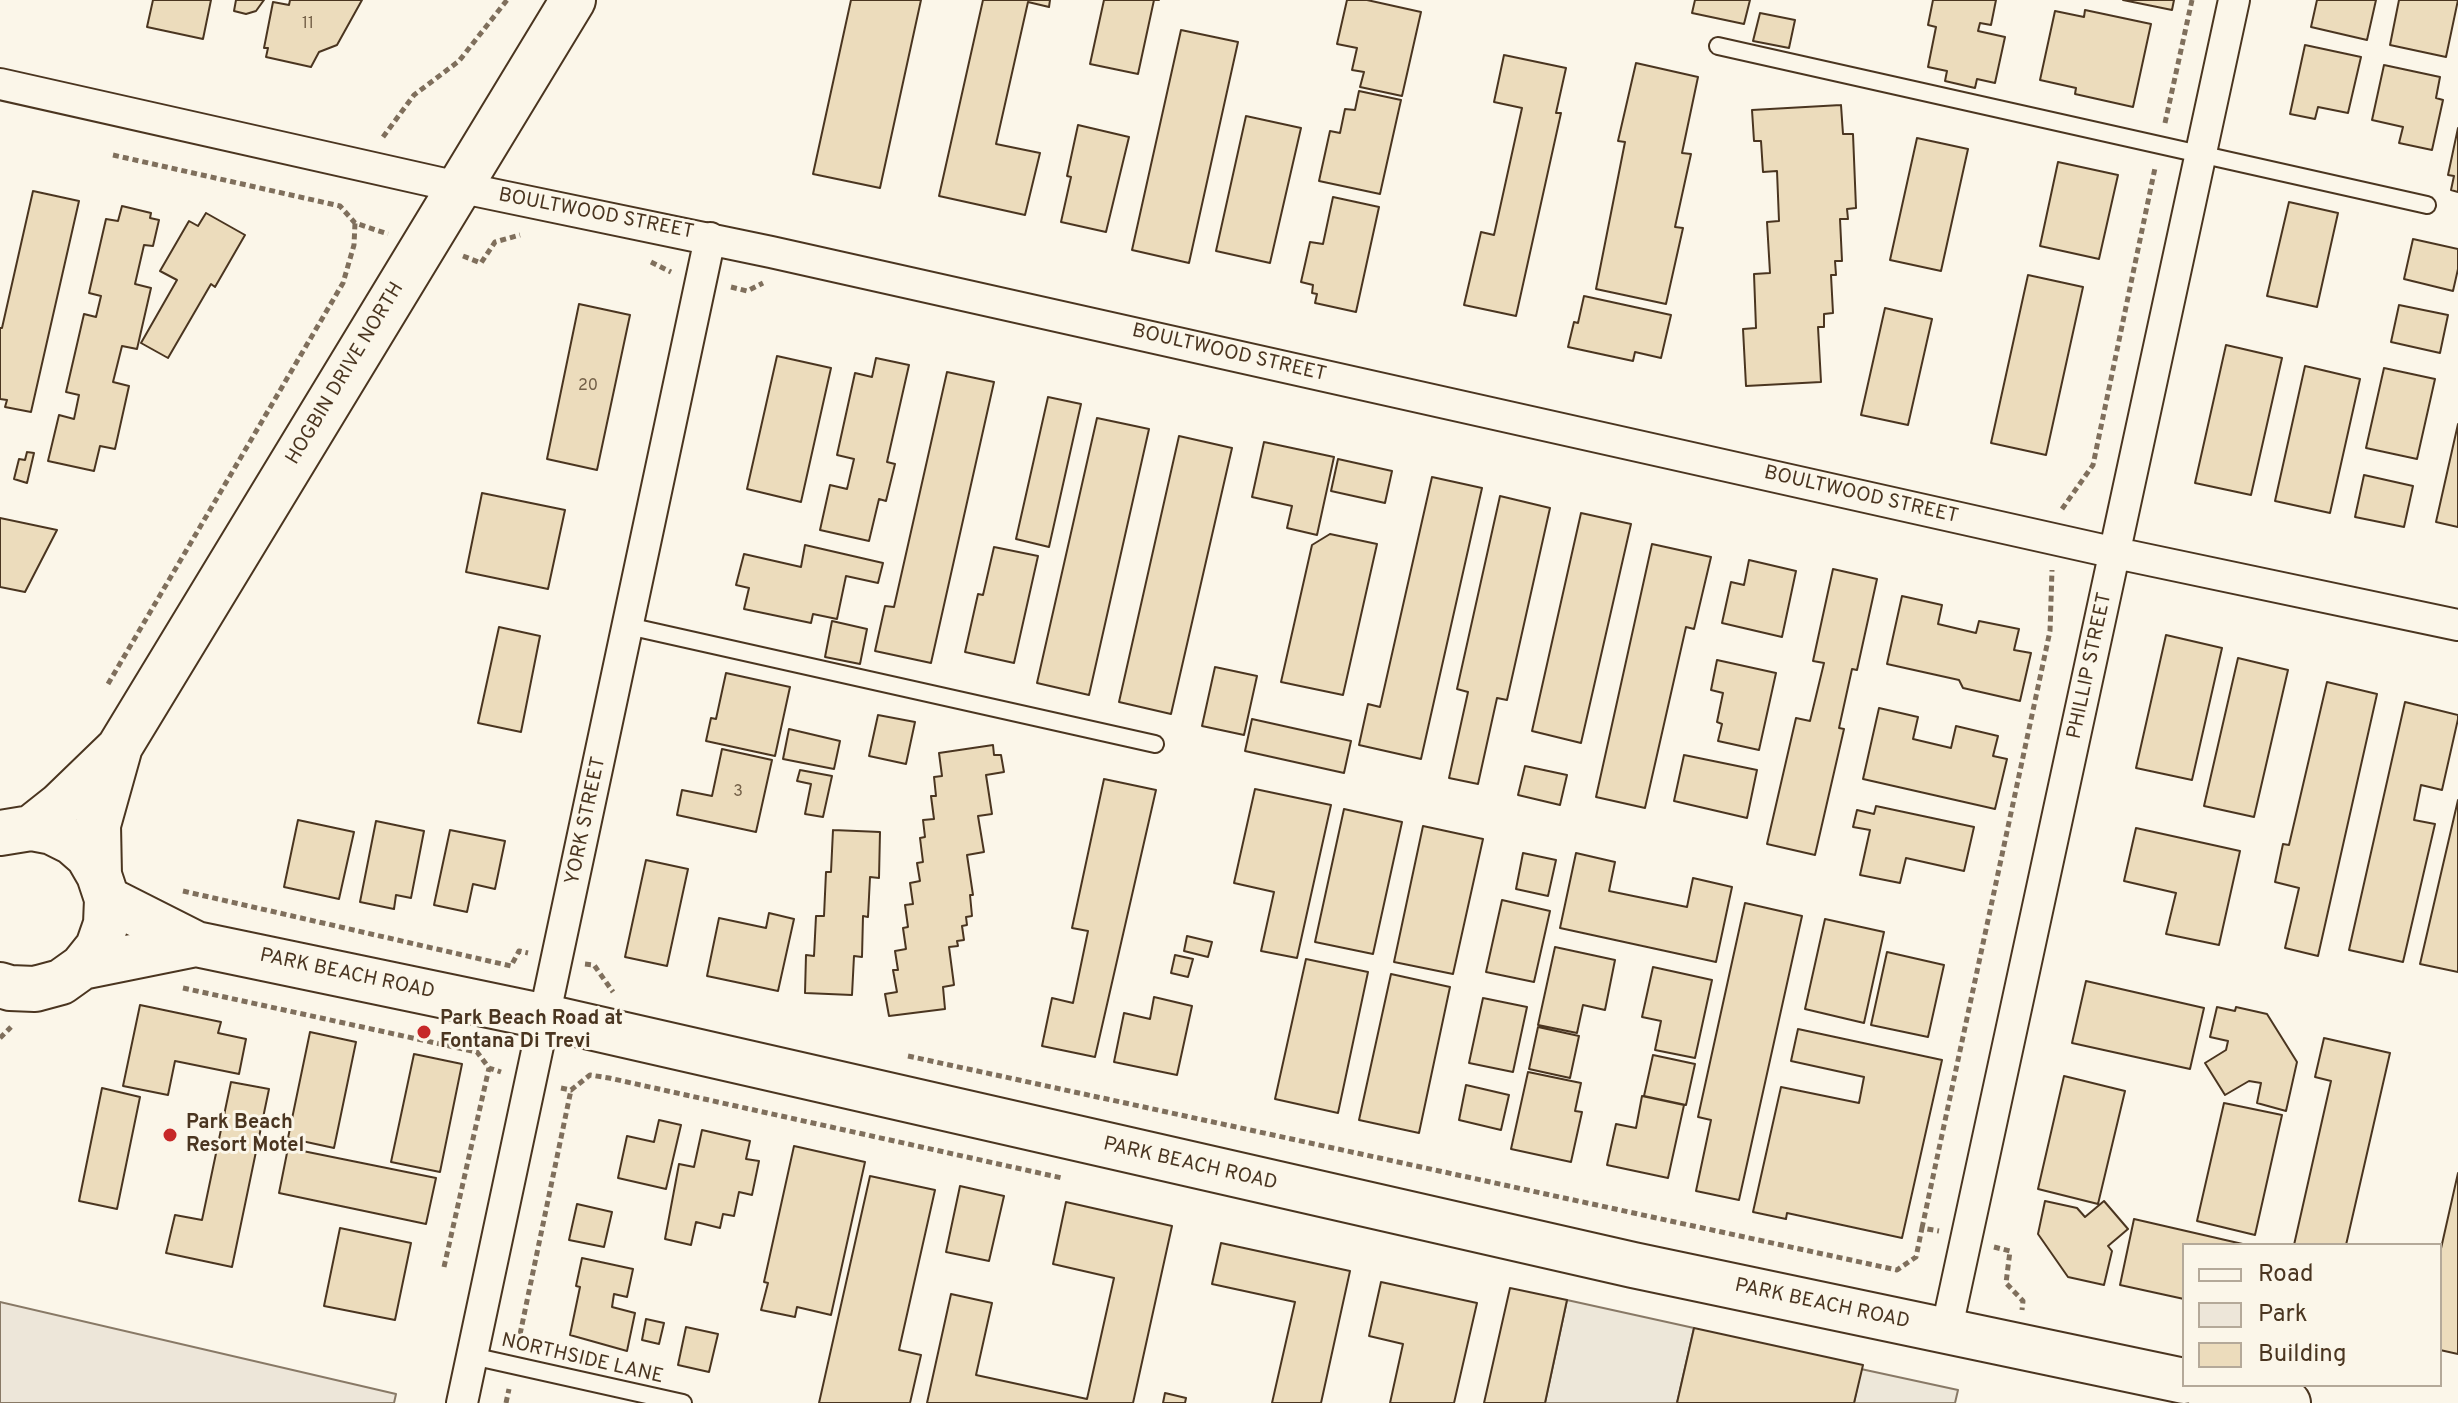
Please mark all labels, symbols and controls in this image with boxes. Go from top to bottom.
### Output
house number: 11 [302,15,314,35]
street label: BOULTWOOD STREET [496,184,696,246]
street label: HOGBIN DRIVE NORTH [282,278,410,470]
street label: BOULTWOOD STREET [1129,320,1329,388]
house number: 20 [578,377,598,397]
street label: BOULTWOOD STREET [1761,462,1961,530]
street label: PHILLIP STREET [2064,590,2118,742]
street label: YORK STREET [562,755,612,887]
house number: 3 [733,783,743,803]
street label: PARK BEACH ROAD [257,945,437,1005]
place label: Park Beach Road at Fontana Di Trevi [440,1008,623,1055]
marker: Park Beach Road at Fontana Di Trevi [415,1023,433,1041]
place label: Park Beach Resort Motel [186,1112,304,1159]
marker: Park Beach Resort Motel [161,1126,179,1144]
street label: PARK BEACH ROAD [1101,1133,1279,1197]
legend [2182,1243,2442,1387]
text: Road [2258,1260,2314,1290]
street label: PARK BEACH ROAD [1732,1275,1912,1335]
text: Park [2258,1300,2308,1330]
street label: NORTHSIDE LANE [499,1330,665,1390]
text: Building [2258,1340,2347,1370]

